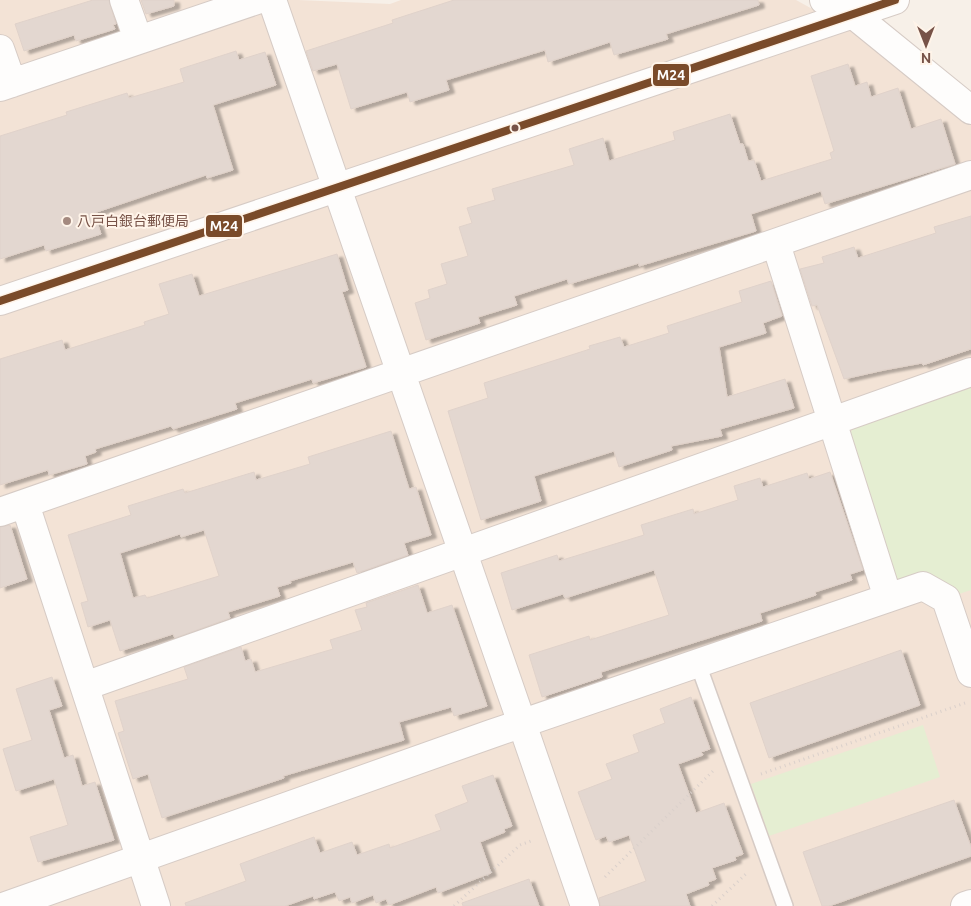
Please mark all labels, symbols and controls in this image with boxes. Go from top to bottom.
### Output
north arrow [901,20,951,70]
text: N [921,50,931,66]
line badge: M24 [652,63,690,87]
text: M24 [657,67,685,83]
unlabelled marker [510,123,520,133]
place label: 八戸白銀台郵便局 [77,213,189,229]
line badge: M24 [205,214,243,238]
marker: 八戸白銀台郵便局 [61,215,73,227]
text: M24 [210,218,238,234]

